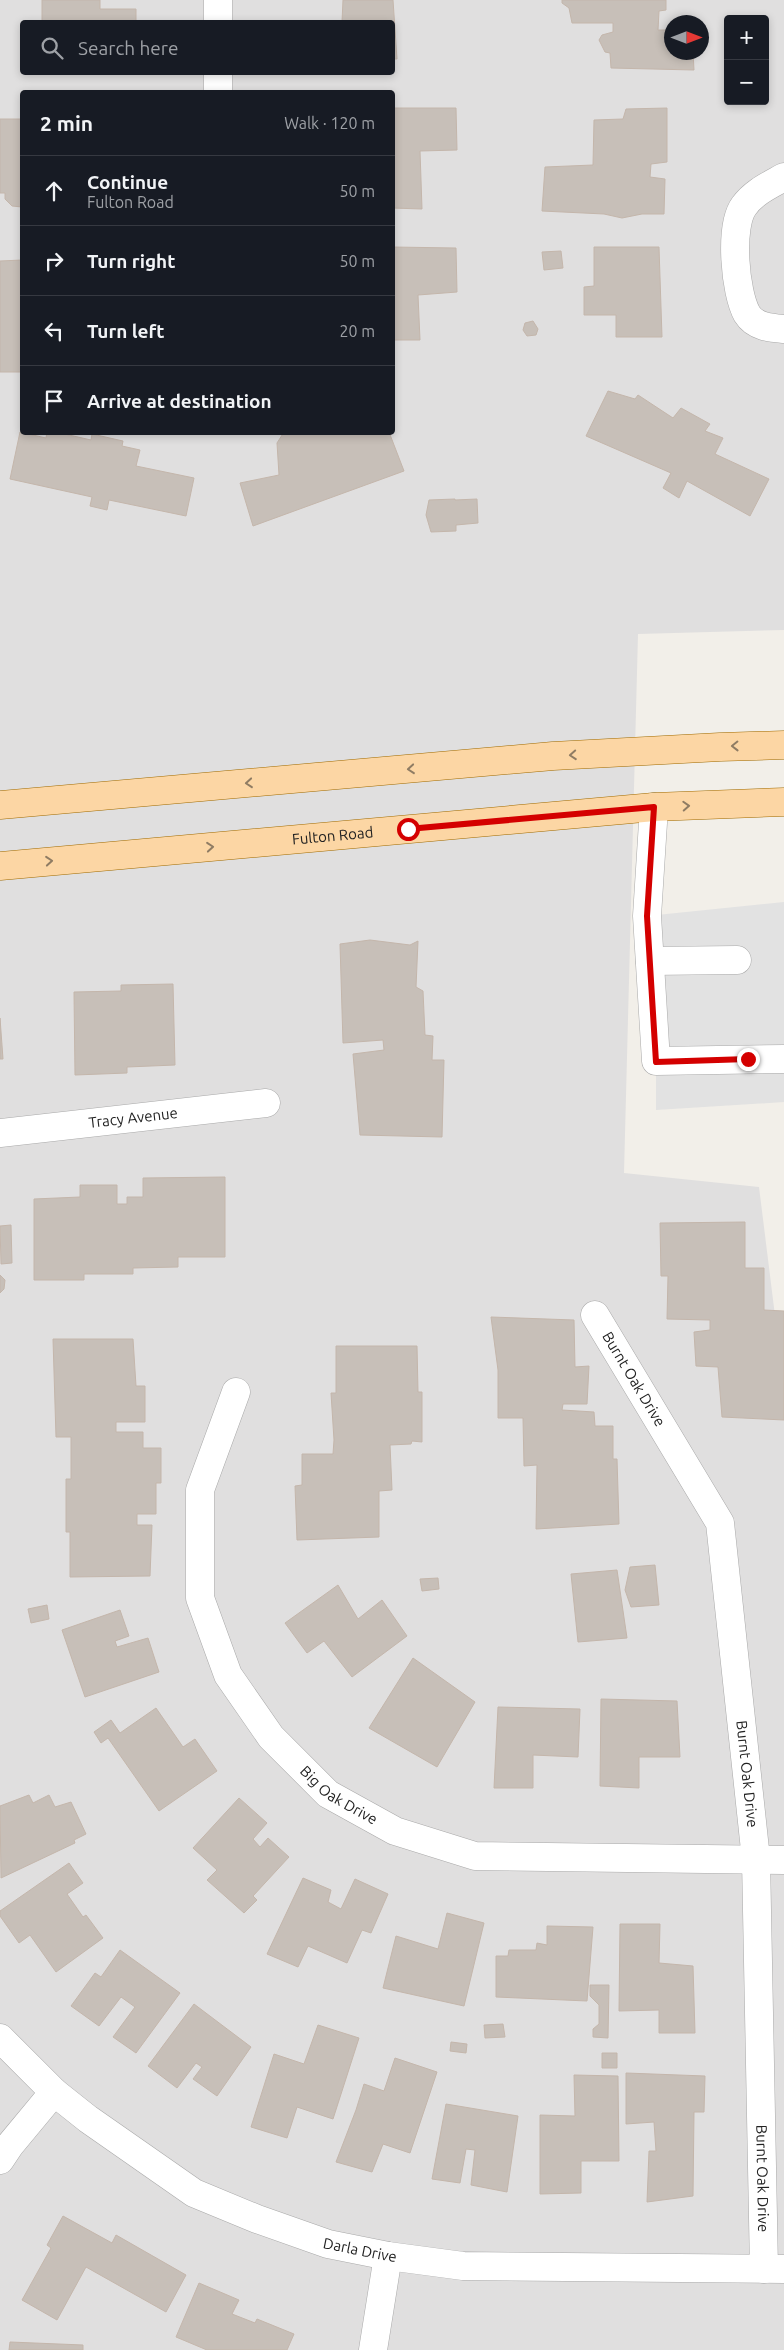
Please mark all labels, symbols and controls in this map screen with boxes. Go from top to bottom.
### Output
north arrow [664,15,709,60]
map controls [724,15,769,105]
button: + [724,15,769,60]
search box [20,20,395,75]
icon: search [38,34,66,62]
text: Search here [78,37,178,59]
button: − [724,60,769,105]
text: 2 min [40,111,93,135]
text: Walk · 120 m [284,114,375,132]
text: Continue [87,171,168,193]
icon: ahead [40,177,68,205]
text: 50 m [339,182,375,200]
text: Fulton Road [87,193,174,211]
icon: right [40,247,68,275]
text: Turn right [87,250,175,272]
text: 50 m [339,252,375,270]
icon: left [40,317,68,345]
text: Turn left [87,320,165,342]
text: 20 m [339,322,375,340]
icon: arrive [40,387,68,415]
text: Arrive at destination [87,390,272,412]
one-way arrow [731,741,739,752]
one-way arrow [569,750,577,761]
one-way arrow [407,763,415,774]
one-way arrow [245,777,253,788]
one-way arrow [682,800,690,811]
route start [397,818,420,841]
street label: Fulton Road [291,823,374,848]
one-way arrow [207,842,215,853]
one-way arrow [45,856,53,867]
route end [737,1048,760,1071]
street label: Tracy Avenue [88,1104,179,1131]
street label: Burnt Oak Drive [599,1329,669,1430]
street label: Burnt Oak Drive [733,1719,762,1828]
street label: Big Oak Drive [297,1762,381,1828]
street label: Burnt Oak Drive [753,2124,772,2232]
street label: Darla Drive [322,2234,398,2265]

